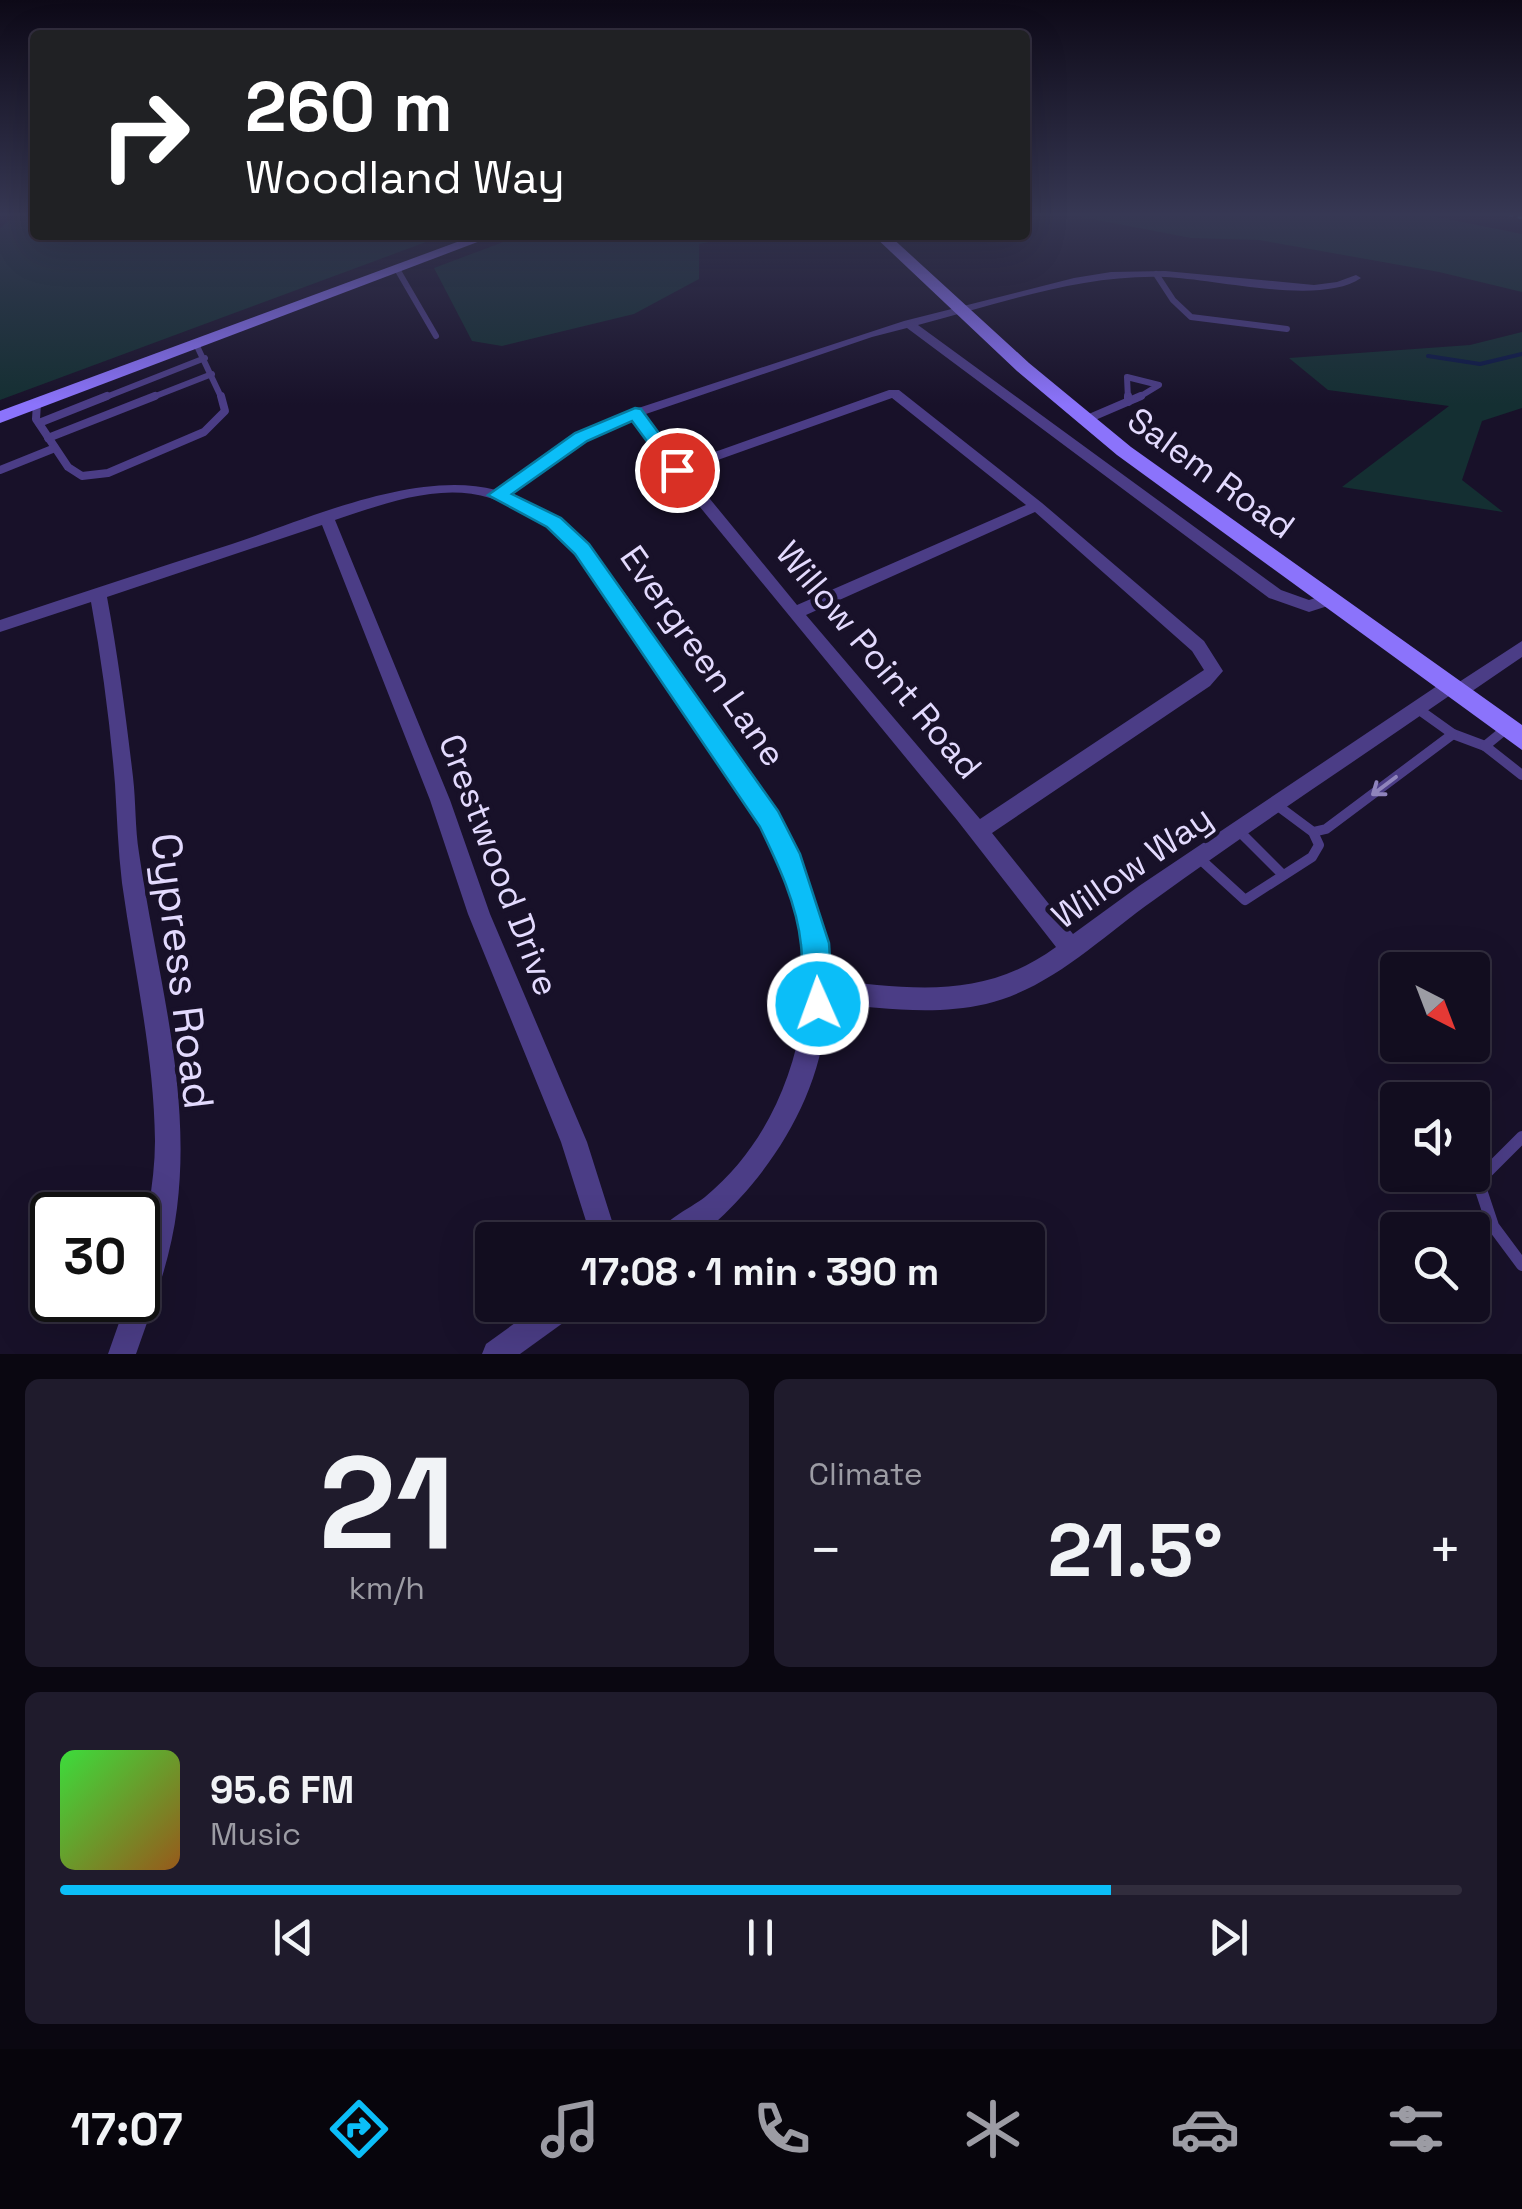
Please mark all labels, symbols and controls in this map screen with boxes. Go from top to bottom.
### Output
text: 260 m [245,62,453,151]
icon: right [80,70,210,200]
text: Woodland Way [245,149,565,206]
street label: Salem Road [1119,398,1303,548]
pin [635,428,720,513]
icon: arrive [650,443,705,498]
street label: Willow Point Road [767,532,991,788]
street label: Evergreen Lane [611,537,795,775]
street label: Crestwood Drive [429,728,569,1002]
one-way arrow [1371,775,1398,796]
street label: Willow Way [1043,796,1221,938]
street label: Cypress Road [139,830,226,1112]
position arrow [766,952,870,1056]
north arrow [1380,952,1490,1062]
map controls [1380,952,1490,1322]
button: sound [1380,1082,1490,1192]
speed limit sign: 30 [30,1192,160,1322]
button: search [1380,1212,1490,1322]
text: 17:08 · 1 min · 390 m [581,1248,939,1296]
text: 21 [319,1420,455,1586]
text: Climate [809,1454,923,1494]
text: 21.5° [1048,1502,1223,1598]
text: − [809,1515,843,1585]
text: + [1428,1515,1462,1585]
text: km/h [349,1568,425,1608]
text: 95.6 FM [210,1766,354,1814]
text: Music [210,1814,301,1854]
icon: previous [266,1910,321,1965]
icon: pause [733,1910,788,1965]
icon: next [1201,1910,1256,1965]
icon: directions [324,2094,394,2164]
icon: music [535,2094,605,2164]
icon: phone [747,2094,817,2164]
icon: climate [958,2094,1028,2164]
icon: car [1170,2094,1240,2164]
icon: filters [1381,2094,1451,2164]
text: 17:07 [71,2101,183,2158]

